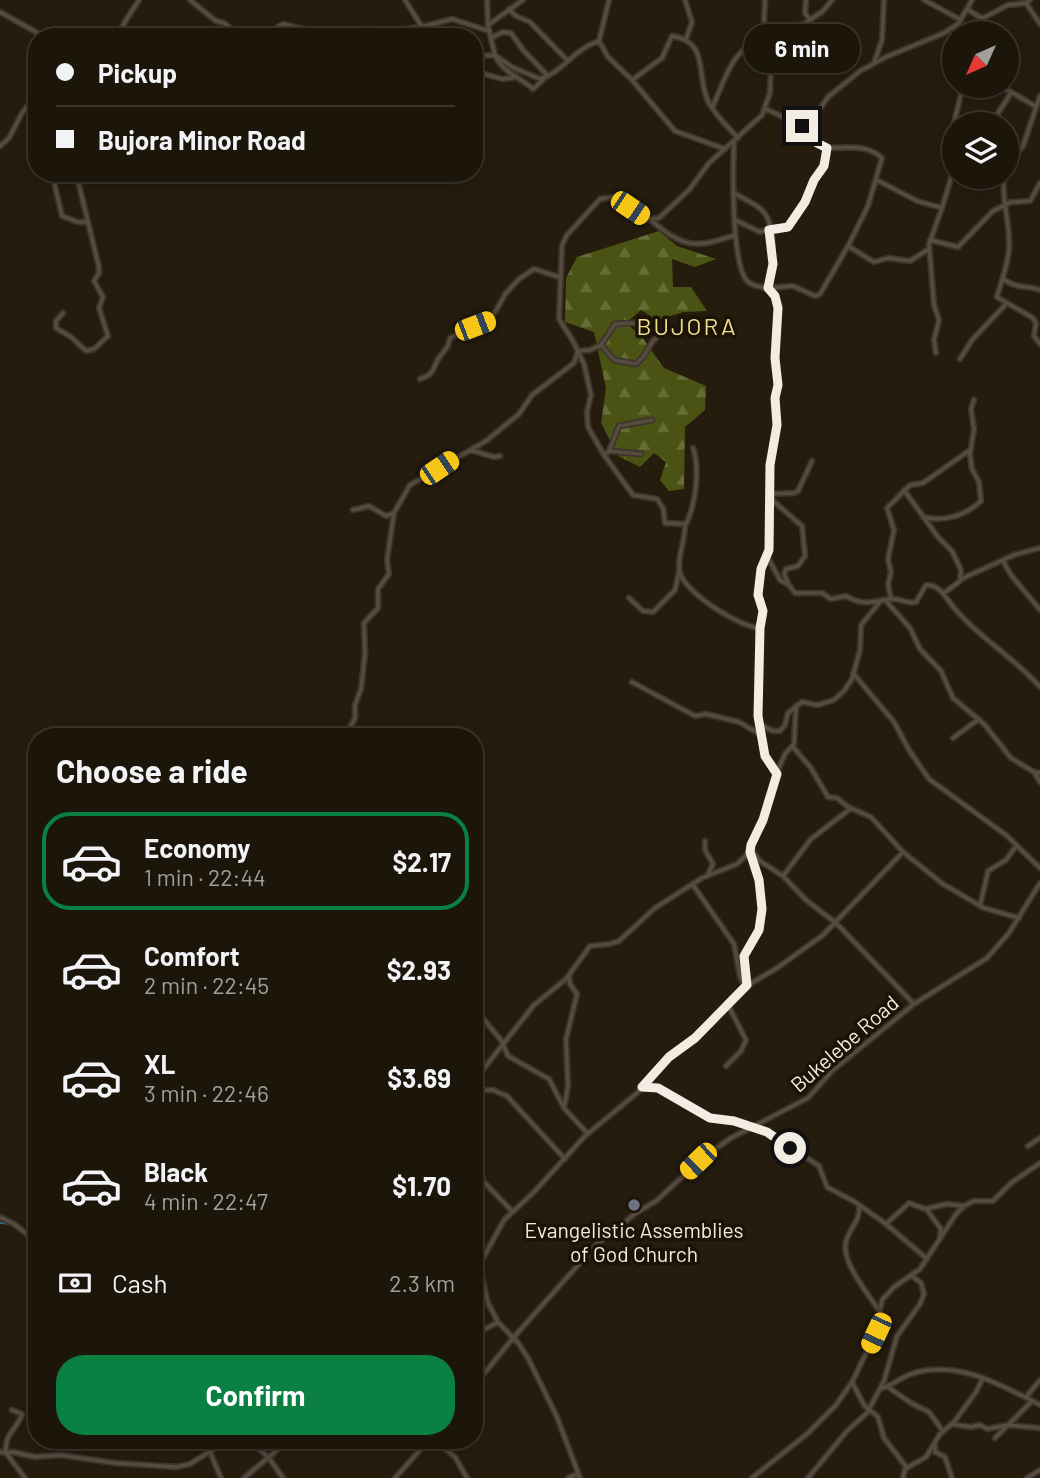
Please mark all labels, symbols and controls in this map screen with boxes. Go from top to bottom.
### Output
north arrow [942,21,1018,98]
map controls [942,21,1019,189]
callout: 6 min [744,24,860,74]
text: 6 min [775,34,829,62]
text: Pickup [98,57,177,88]
route end [786,110,818,142]
button: layers [942,112,1019,189]
text: Bujora Minor Road [98,124,306,155]
car [607,188,654,228]
car [452,309,499,343]
district label: BUJORA [636,311,738,340]
car [416,448,463,488]
text: Choose a ride [56,751,248,789]
icon: car [60,830,123,893]
text: Economy [144,832,250,863]
text: $2.17 [392,846,451,877]
text: 1 min · 22:44 [144,863,266,891]
icon: car [60,938,123,1001]
text: Comfort [144,940,240,971]
text: $2.93 [387,954,451,985]
text: 2 min · 22:45 [144,971,269,999]
street label: Bukelebe Road [785,989,903,1097]
icon: car [60,1046,123,1109]
text: XL [144,1048,175,1079]
text: $3.69 [387,1062,451,1093]
text: 3 min · 22:46 [144,1079,269,1107]
route start [774,1132,806,1164]
car [676,1139,721,1183]
icon: car [60,1154,123,1217]
text: Black [144,1156,208,1187]
text: $1.70 [392,1170,451,1201]
text: 4 min · 22:47 [144,1187,268,1215]
marker: Evangelistic Assemblies of God Church [626,1197,642,1213]
place label: Evangelistic Assemblies of God Church [524,1217,744,1266]
icon: cash [56,1264,94,1302]
text: Cash [112,1267,167,1298]
text: 2.3 km [389,1269,455,1297]
car [858,1310,895,1356]
button: Confirm [56,1355,455,1435]

